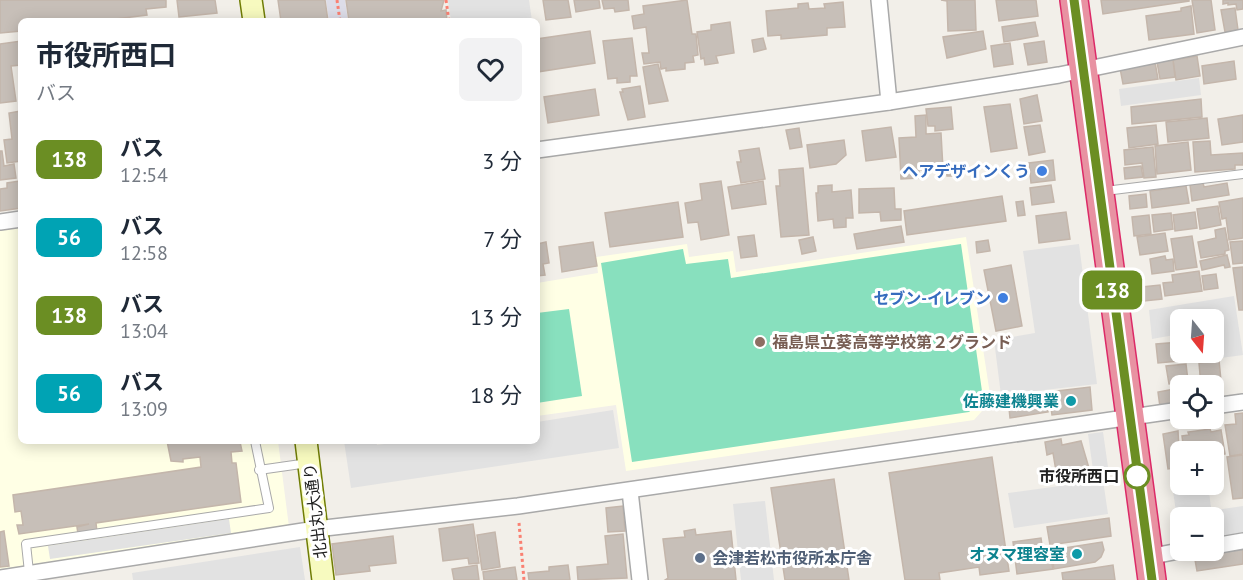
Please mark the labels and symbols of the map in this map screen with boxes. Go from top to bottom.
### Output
place label: ヘアデザインくう [902,161,1030,181]
marker: ヘアデザインくう [1035,164,1049,178]
line badge: 138 [1078,270,1146,310]
place label: セブン-イレブン [873,288,991,308]
marker: セブン-イレブン [996,291,1010,305]
north arrow [1170,309,1224,363]
place label: 福島県立葵高等学校第２グランド [772,332,1012,352]
marker: 福島県立葵高等学校第２グランド [753,335,767,349]
place label: 佐藤建機興業 [962,391,1059,411]
marker: 佐藤建機興業 [1064,394,1078,408]
street label: 北出丸大通り [299,462,331,560]
marker: 市役所西口 [1124,463,1150,489]
place label: 市役所西口 [1039,466,1119,486]
place label: オヌマ理容室 [969,544,1065,564]
marker: オヌマ理容室 [1070,547,1084,561]
place label: 会津若松市役所本庁舎 [712,548,872,568]
marker: 会津若松市役所本庁舎 [693,551,707,565]

